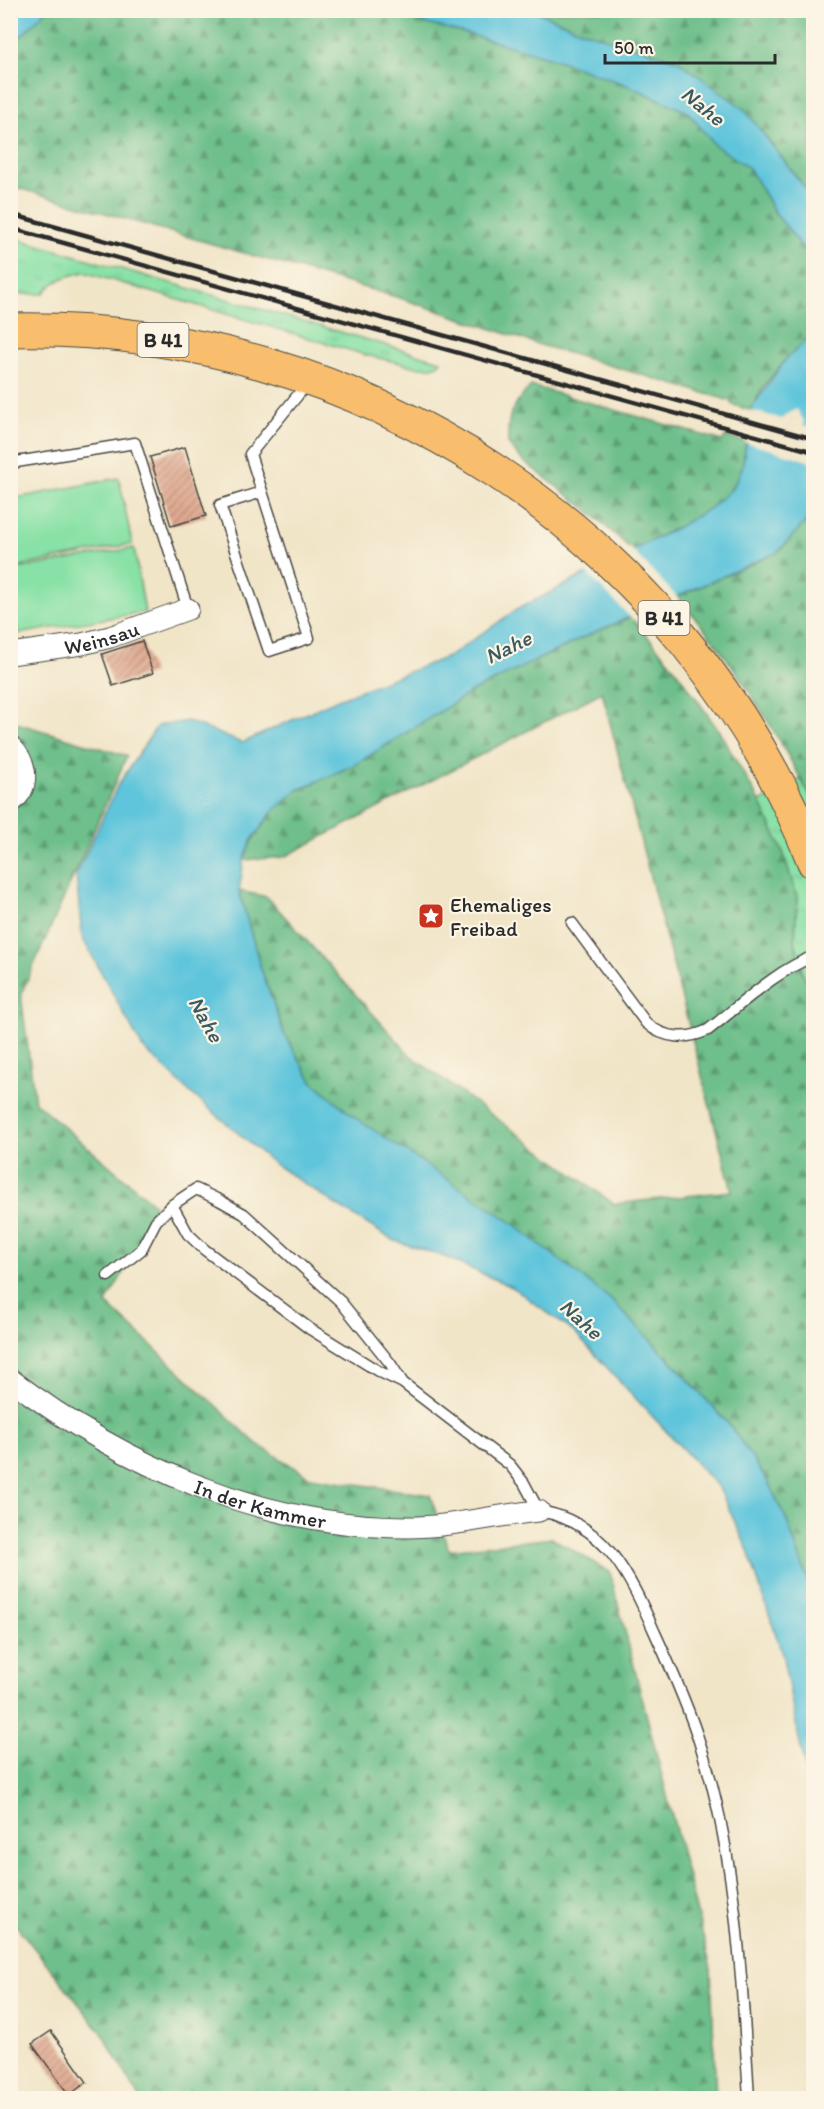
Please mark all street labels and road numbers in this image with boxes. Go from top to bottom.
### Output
road number: B 41 [138,323,188,357]
road number: B 41 [638,601,690,635]
street label: Weinsau [63,615,142,659]
street label: In der Kammer [191,1473,329,1533]

